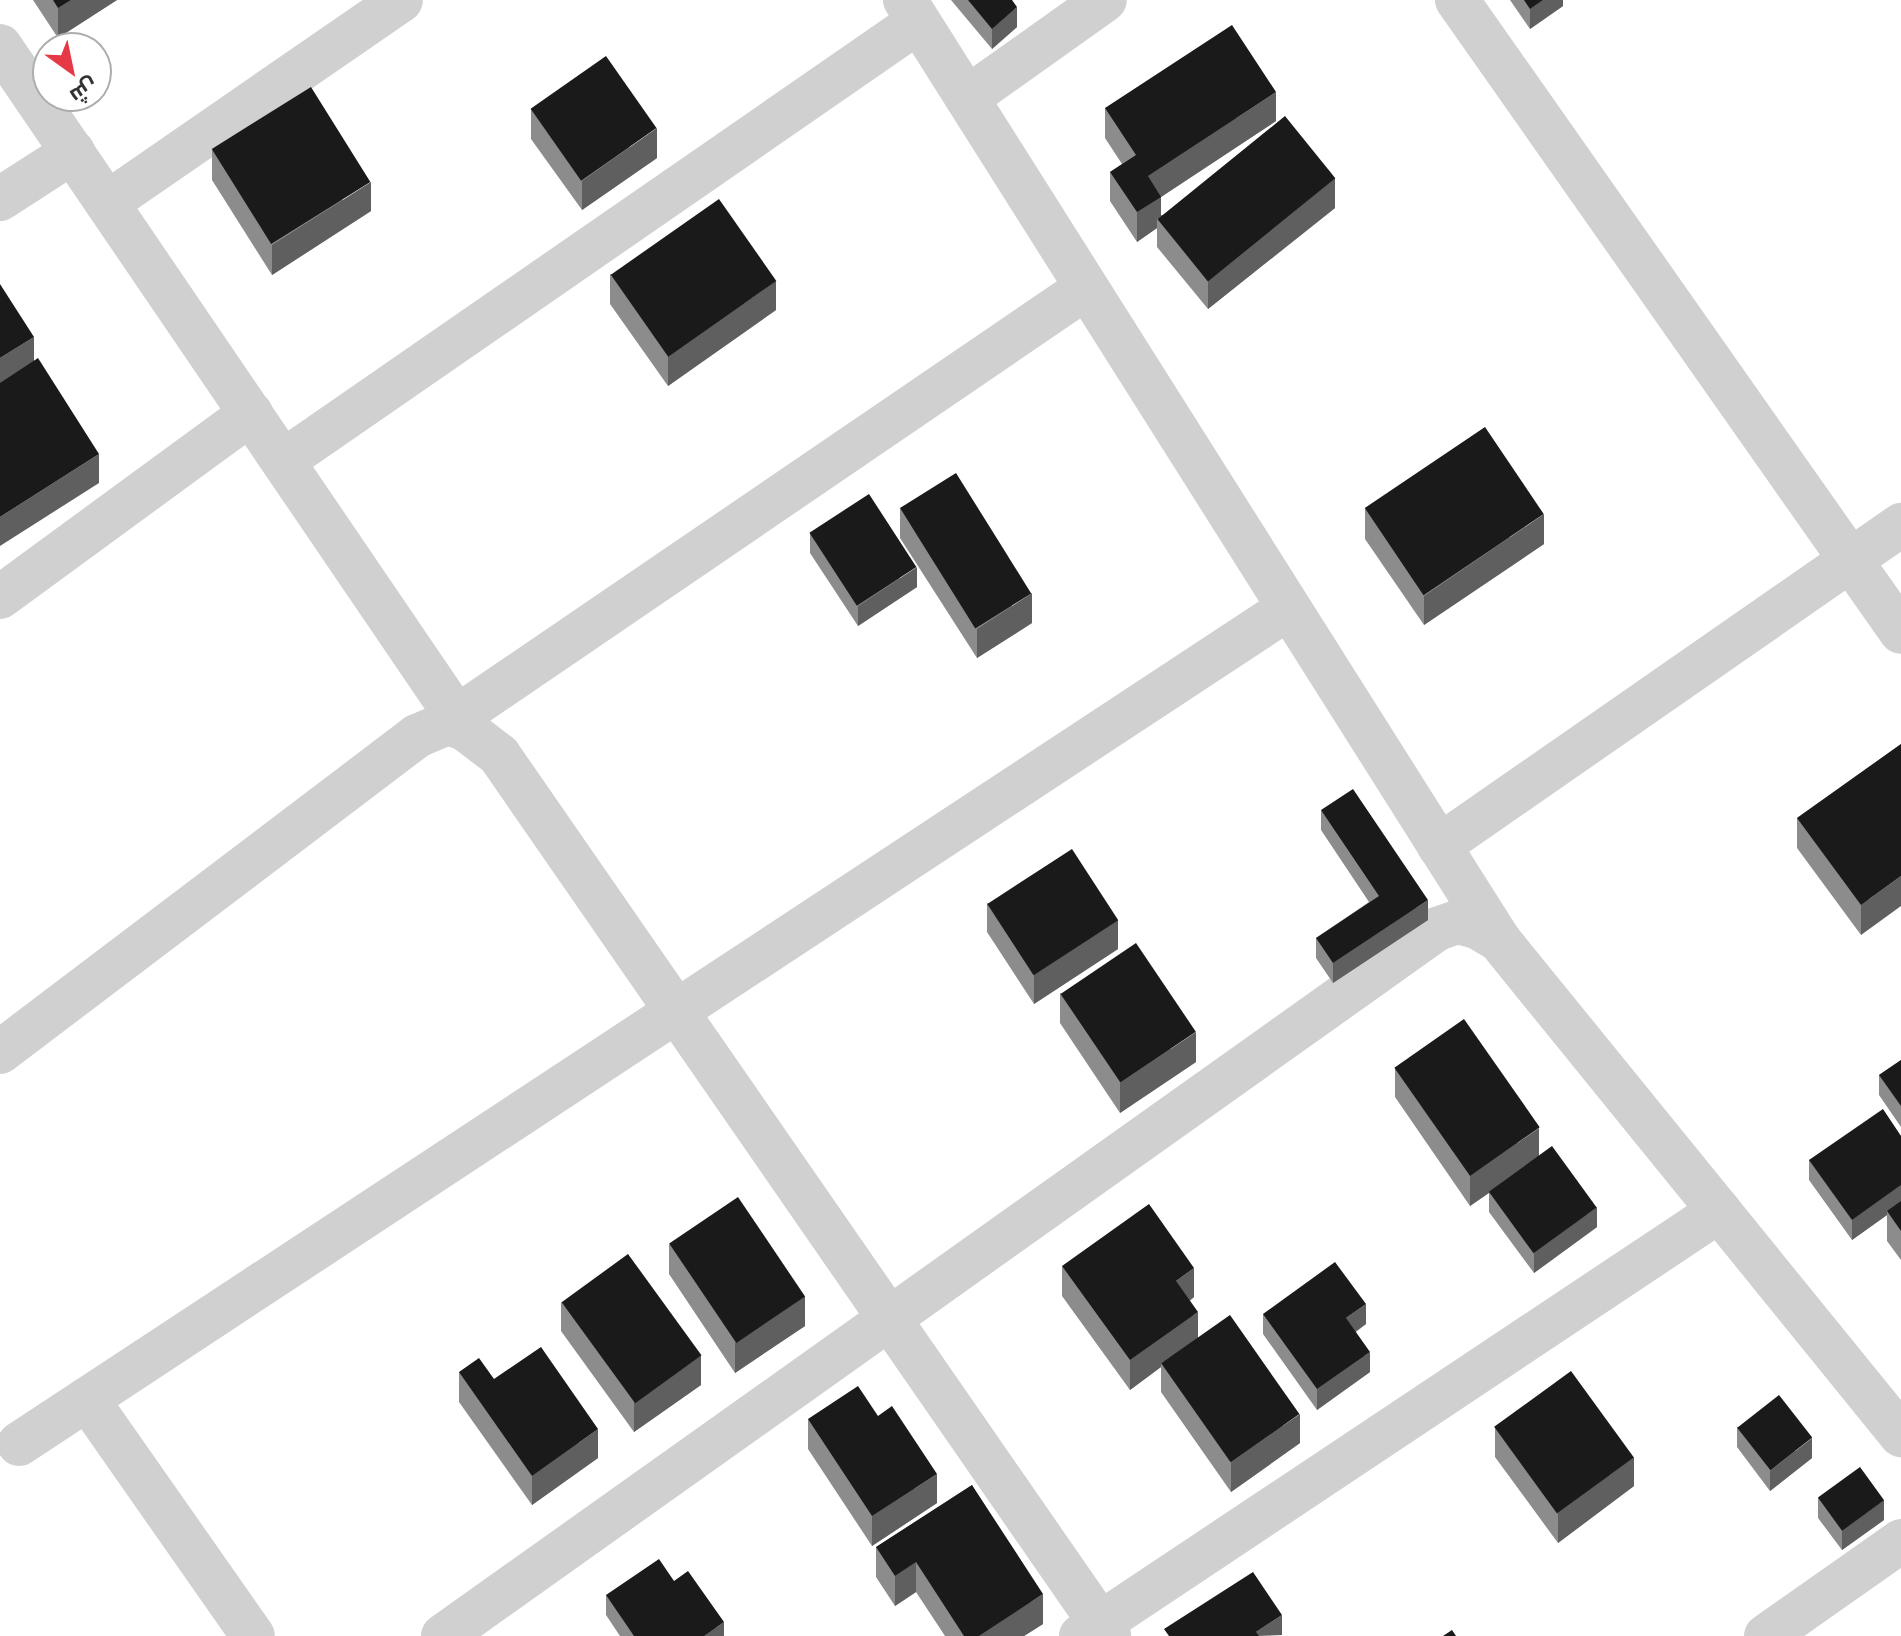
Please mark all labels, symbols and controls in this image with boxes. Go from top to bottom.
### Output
north arrow [32,32,112,112]
text: ش [65,72,103,110]

